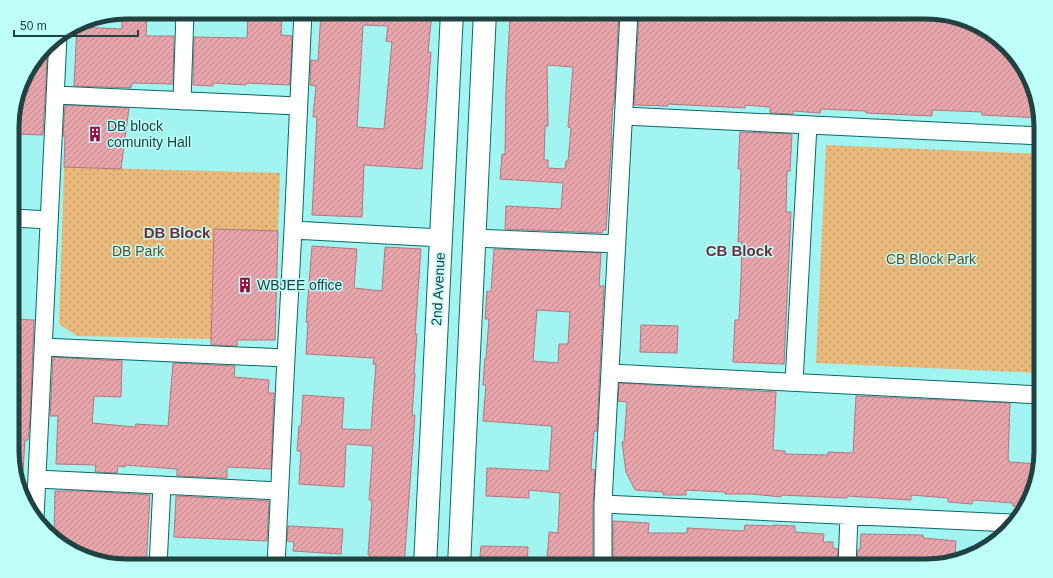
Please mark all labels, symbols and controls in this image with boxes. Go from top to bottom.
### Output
scale bar [14,12,138,38]
text: 50 m [20,19,47,33]
place label: DB block comunity Hall [107,118,191,150]
building icon: DB block comunity Hall [86,125,104,143]
district label: DB Block [144,224,211,241]
district label: CB Block [706,242,773,259]
park label: DB Park [112,243,165,259]
park label: CB Block Park [886,251,977,267]
street label: 2nd Avenue [428,252,448,326]
building icon: WBJEE office [236,276,254,294]
place label: WBJEE office [257,277,343,293]

